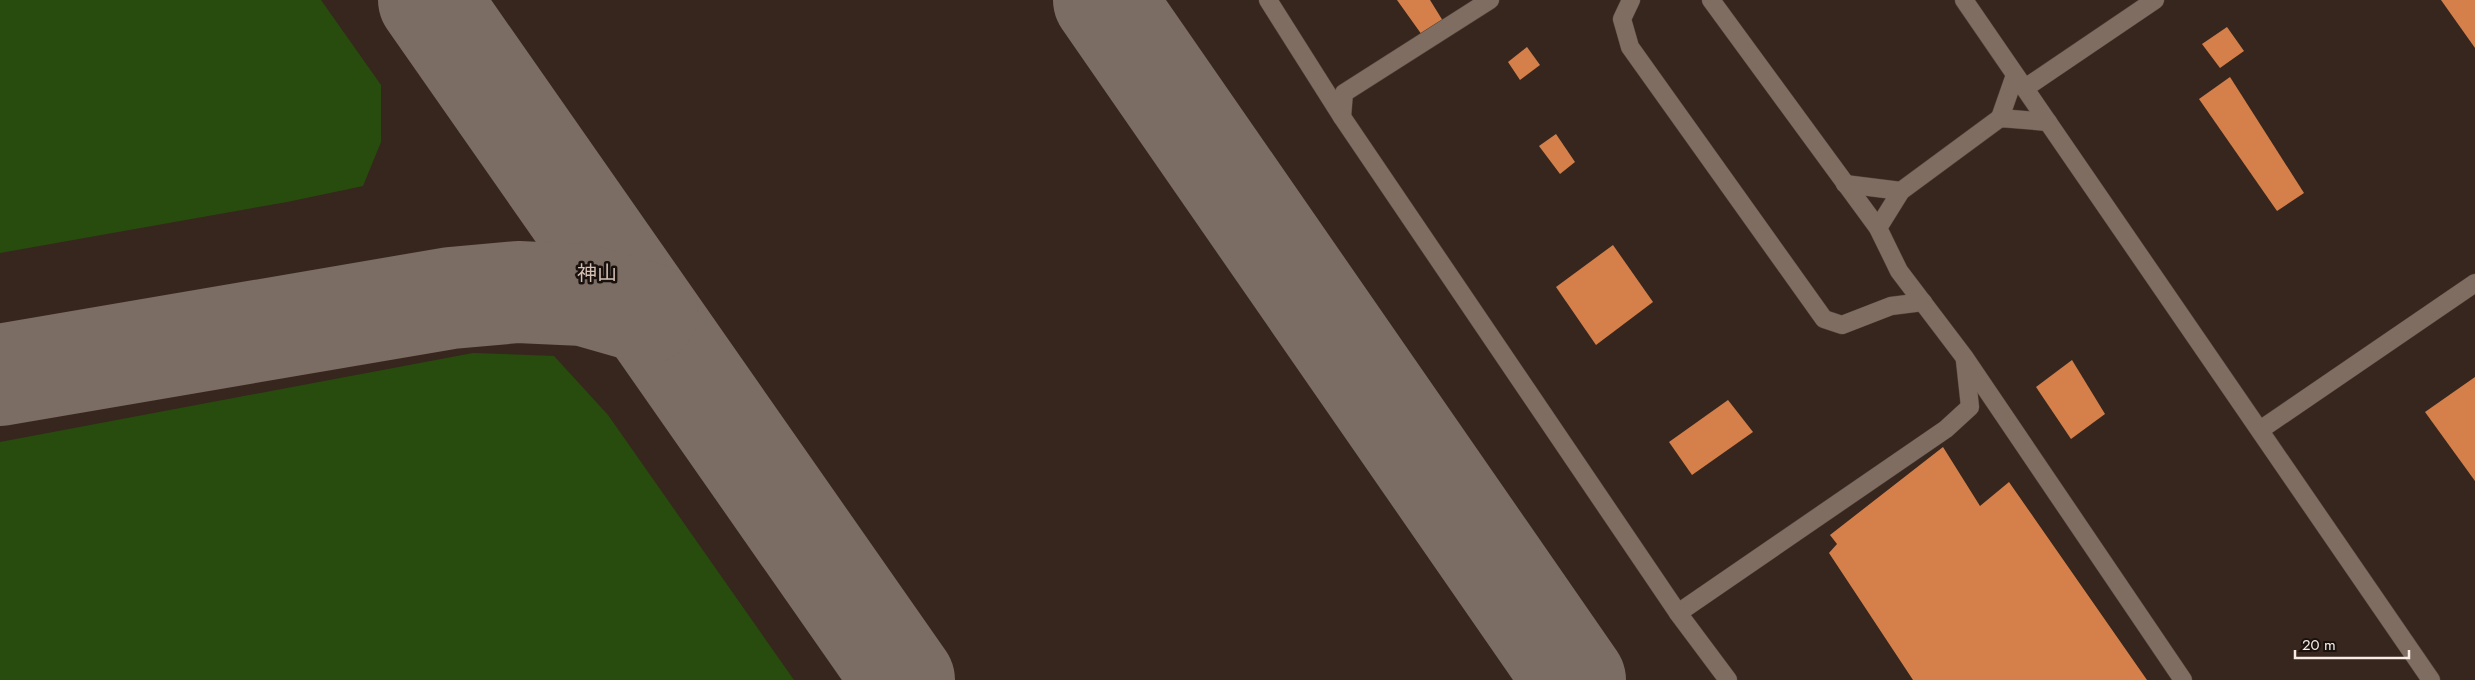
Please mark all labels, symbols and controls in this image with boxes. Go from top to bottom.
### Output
district label: 神山 [577,259,617,288]
scale bar [2295,628,2409,660]
text: 20 m [2302,634,2336,656]

